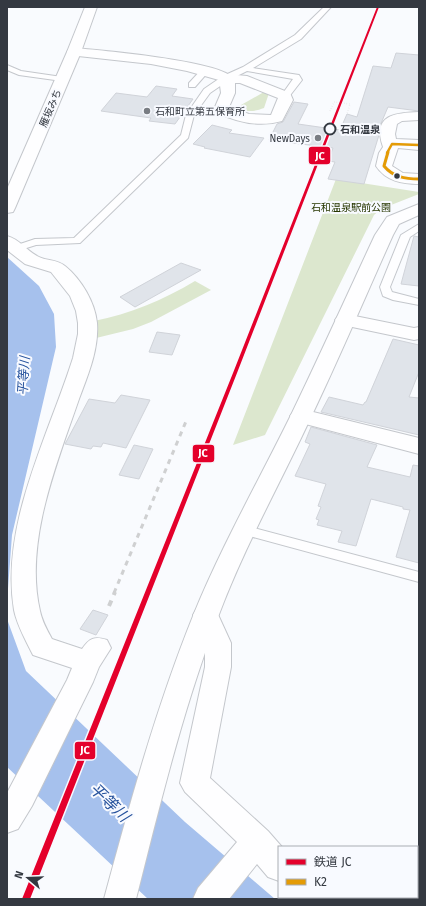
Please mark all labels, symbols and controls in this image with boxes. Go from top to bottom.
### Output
street label: 雁坂みち [38,88,64,129]
marker: 石和町立第五保育所 [142,106,152,116]
place label: 石和町立第五保育所 [155,106,245,118]
marker: 石和温泉 [323,122,337,136]
place label: 石和温泉 [340,124,381,136]
place label: NewDays [269,133,310,145]
marker: NewDays [313,133,323,143]
line badge: JC [308,146,331,165]
text: JC [314,150,326,163]
unlabelled marker [392,171,402,181]
park label: 石和温泉駅前公園 [311,202,391,214]
water label: 平等川 [15,354,32,396]
line badge: JC [192,444,215,463]
text: JC [197,447,209,460]
line badge: JC [74,741,96,760]
text: JC [79,744,91,757]
water label: 平等川 [86,779,135,827]
legend [278,846,418,898]
text: 鉄道 JC [314,855,352,869]
north arrow [8,858,48,898]
text: N [12,869,26,880]
text: K2 [314,875,327,889]

